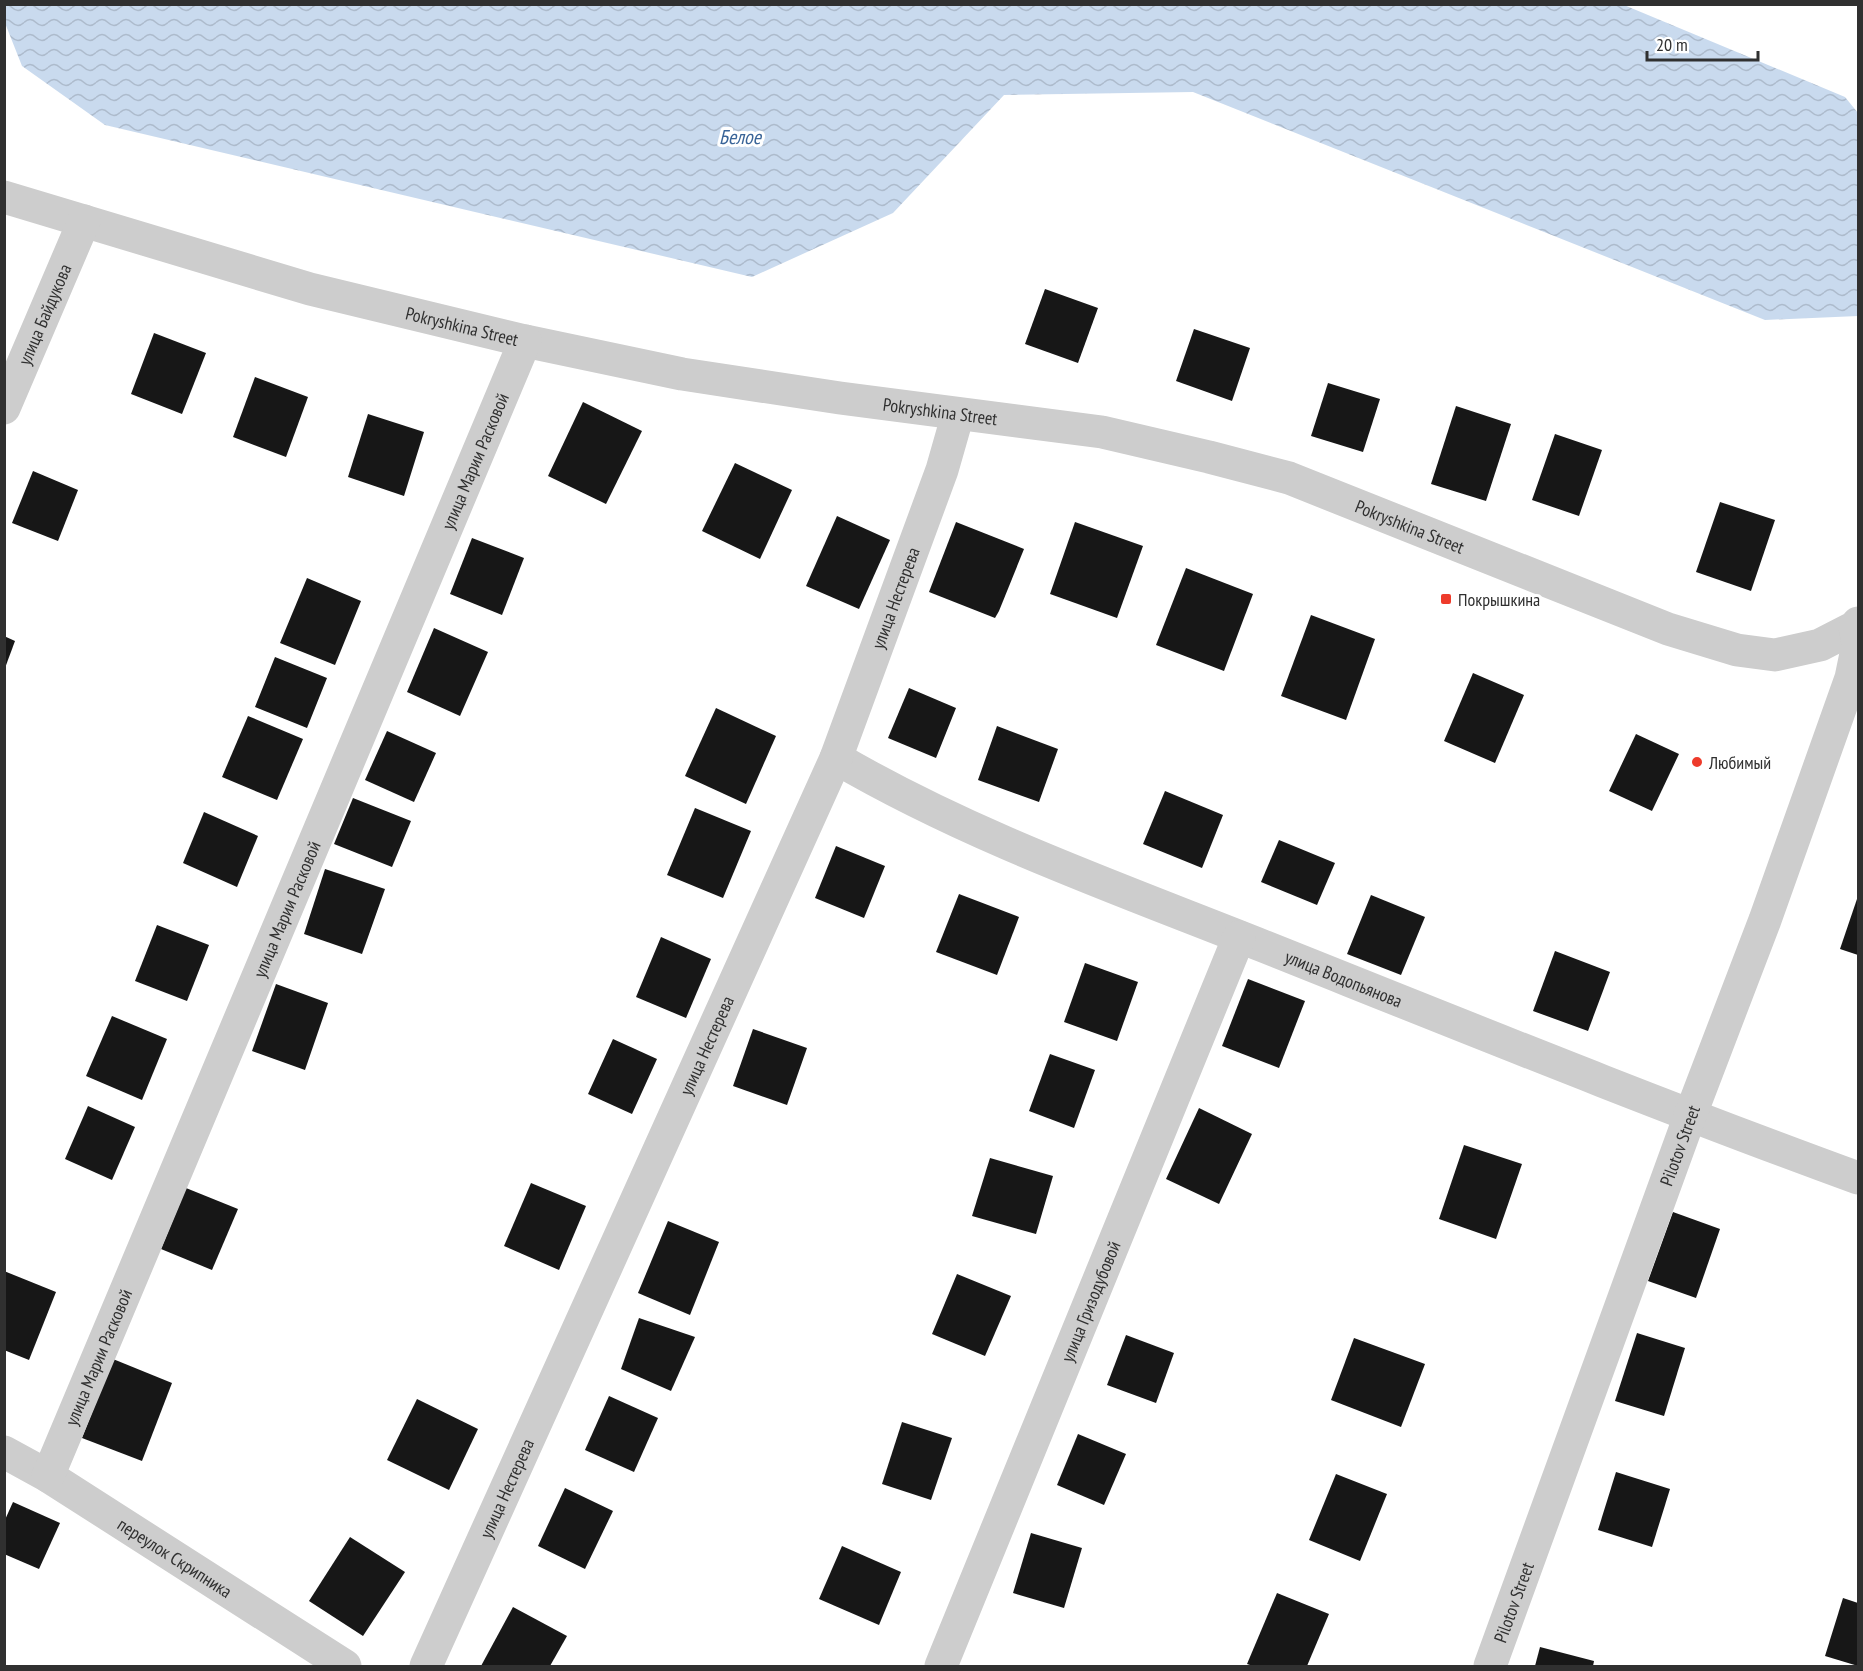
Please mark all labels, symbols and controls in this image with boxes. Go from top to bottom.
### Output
scale bar [1647,24,1758,62]
text: 20 m [1656,33,1688,56]
water label: Белое [719,124,763,150]
street label: улица Байдукова [12,260,76,368]
street label: Pokryshkina Street [403,301,521,351]
street label: улица Марии Расковой [436,389,513,533]
street label: Pokryshkina Street [882,392,999,430]
street label: Pokryshkina Street [1352,494,1468,558]
street label: улица Нестерева [866,544,924,652]
place label: Покрышкина [1458,588,1540,611]
marker: Покрышкина [1439,592,1453,606]
place label: Любимый [1708,751,1771,774]
marker: Любимый [1690,755,1704,769]
street label: улица Марии Расковой [247,837,325,981]
street label: улица Водопьянова [1282,945,1406,1012]
street label: улица Нестерева [674,992,739,1099]
street label: Pilotov Street [1654,1102,1705,1189]
street label: улица Гризодубовой [1055,1237,1125,1365]
street label: улица Марии Расковой [59,1285,137,1429]
street label: улица Нестерева [474,1435,539,1542]
street label: переулок Скрипника [114,1512,237,1602]
street label: Pilotov Street [1488,1559,1538,1646]

